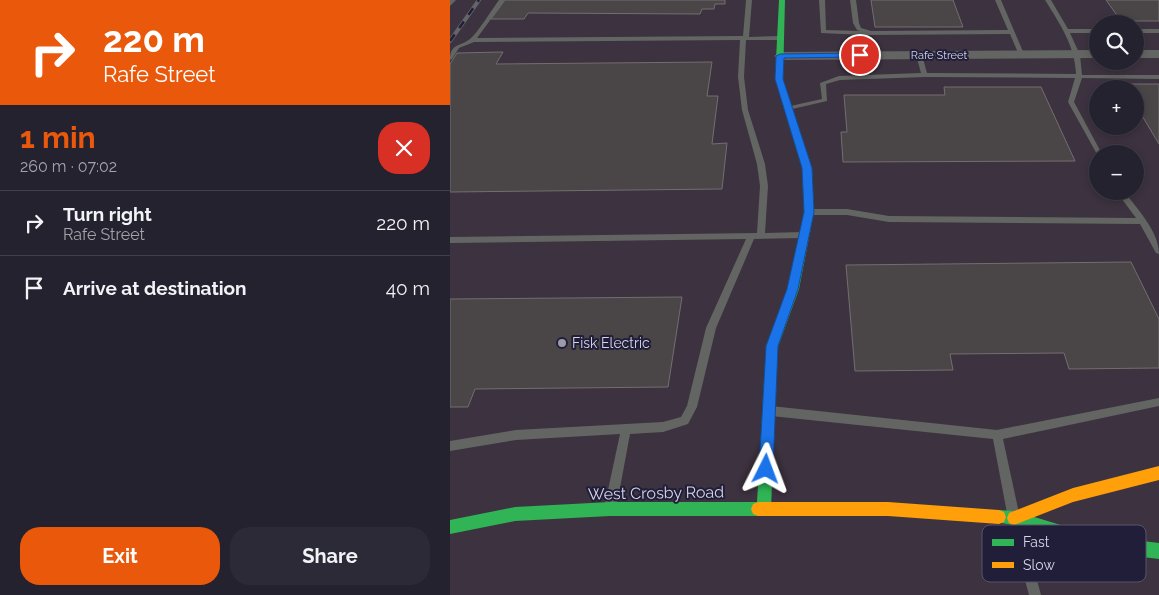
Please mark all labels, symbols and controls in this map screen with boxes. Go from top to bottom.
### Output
map controls [1089,15,1144,200]
button: search [1089,15,1144,70]
text: 220 m [103,19,205,60]
icon: right [20,20,85,85]
pin [839,34,881,76]
icon: arrive [846,41,874,69]
street label: Rafe Street [911,49,967,62]
text: Rafe Street [103,61,216,87]
button: + [1089,80,1144,135]
text: 1 min [20,120,96,155]
button: close [378,122,430,174]
button: − [1089,145,1144,200]
text: 260 m · 07:02 [20,157,117,176]
text: Turn right [63,203,152,225]
icon: right [20,209,48,237]
text: 220 m [376,212,430,234]
text: Rafe Street [63,225,145,244]
icon: arrive [20,274,48,302]
text: Arrive at destination [63,277,247,299]
text: 40 m [386,277,430,299]
place label: Fisk Electric [572,335,650,351]
marker: Fisk Electric [556,337,568,349]
position arrow [739,442,791,494]
street label: West Crosby Road [588,482,724,504]
legend [982,525,1146,582]
button: Exit [20,527,220,585]
button: Share [230,527,430,585]
text: Fast [1023,534,1050,550]
text: Slow [1023,557,1055,573]

